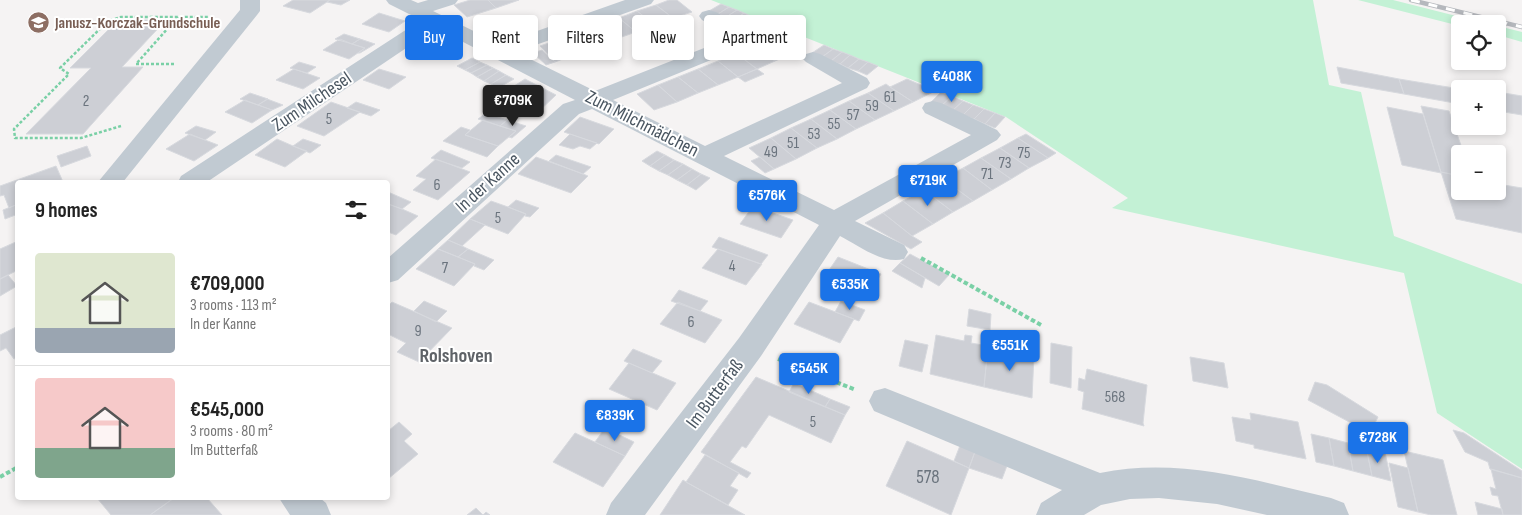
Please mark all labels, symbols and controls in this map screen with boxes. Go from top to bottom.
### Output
school or university icon: Janusz-Korczak-Grundschule [27,11,51,35]
place label: Janusz-Korczak-Grundschule [54,14,220,33]
chip: Buy [405,15,463,60]
chip: Rent [473,15,538,60]
chip: Filters [548,15,622,60]
chip: New [632,15,694,60]
chip: Apartment [704,15,806,60]
map controls [1451,15,1506,200]
button: locate [1451,15,1506,70]
pin: €408K [917,61,987,103]
street label: Zum Milchesel [268,67,356,137]
text: €408K [932,67,972,86]
button: + [1451,80,1506,135]
pin: €709K [478,84,548,127]
street label: Zum Milchmädchen [582,86,702,162]
house number: 61 [884,88,897,107]
text: €709K [494,91,532,110]
house number: 2 [83,92,89,111]
house number: 59 [865,97,879,116]
house number: 57 [847,106,860,125]
house number: 5 [326,110,332,129]
house number: 55 [828,115,840,134]
house number: 53 [807,125,821,144]
house number: 51 [787,134,799,153]
house number: 49 [764,143,778,162]
house number: 75 [1018,144,1030,163]
button: − [1451,145,1506,200]
street label: In der Kanne [451,148,525,218]
house number: 73 [998,154,1012,173]
pin: €719K [893,164,963,207]
house number: 71 [981,165,993,184]
text: €719K [909,171,947,190]
house number: 6 [433,176,441,195]
pin: €576K [732,180,802,222]
text: €576K [748,186,786,205]
icon: filters [342,196,370,224]
text: 9 homes [35,198,98,223]
house number: 5 [495,209,501,228]
house number: 4 [729,257,736,276]
house number: 7 [442,259,449,278]
pin: €535K [815,268,885,311]
text: €709,000 [190,271,265,296]
icon: home [75,273,135,333]
text: €535K [831,275,869,294]
text: 3 rooms · 113 m² [190,296,277,315]
house number: 6 [687,313,695,332]
text: In der Kanne [190,315,256,334]
house number: 9 [414,322,422,341]
pin: €551K [975,330,1045,372]
text: €551K [992,336,1028,355]
district label: Rolshoven [419,344,493,368]
pin: €545K [774,352,844,395]
street label: Im Butterfaß [682,355,749,433]
text: €545K [790,359,828,378]
house number: 568 [1105,388,1125,407]
text: €545,000 [190,397,264,422]
icon: home [75,398,135,458]
pin: €839K [580,400,650,442]
text: €839K [596,406,634,425]
house number: 5 [810,413,816,432]
text: 3 rooms · 80 m² [190,422,273,441]
pin: €728K [1343,422,1413,464]
text: €728K [1359,428,1397,447]
text: Im Butterfaß [190,441,258,460]
house number: 578 [916,466,940,489]

